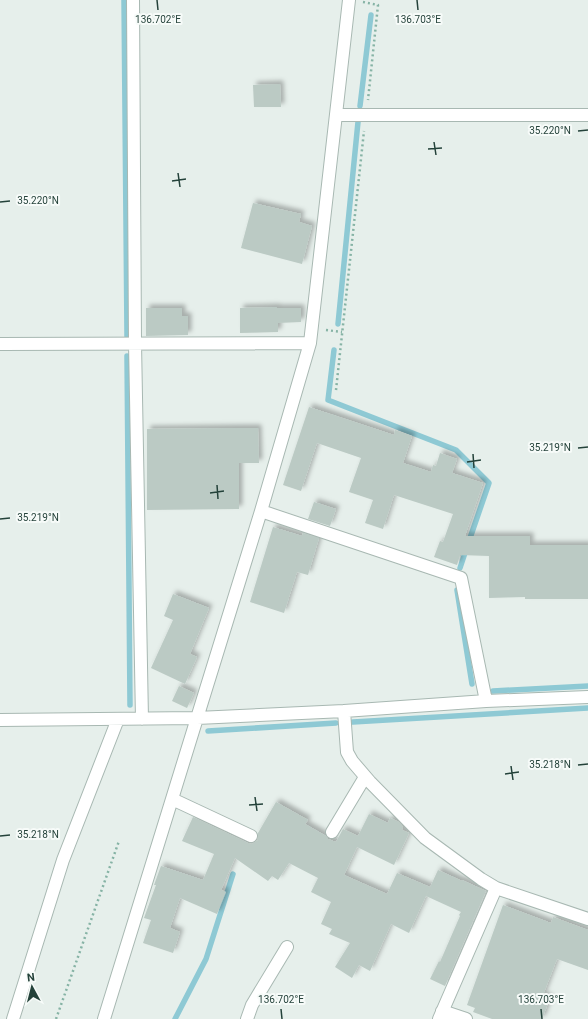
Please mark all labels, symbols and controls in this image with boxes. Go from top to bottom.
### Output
text: 136.702°E [135,14,181,25]
text: 136.703°E [395,14,441,25]
text: 35.220°N [529,125,571,136]
text: 35.220°N [17,195,59,206]
text: 35.219°N [529,442,571,453]
text: 35.219°N [17,512,59,523]
text: 35.218°N [529,759,571,770]
text: 35.218°N [17,829,59,840]
north arrow [12,967,52,1007]
text: N [26,971,36,984]
text: 136.702°E [258,994,304,1005]
text: 136.703°E [518,994,564,1005]

